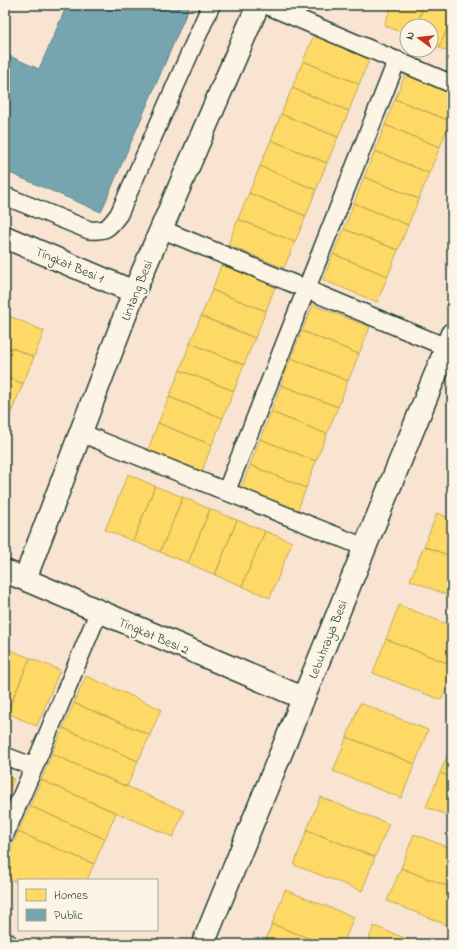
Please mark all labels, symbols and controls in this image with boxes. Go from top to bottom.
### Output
north arrow [399,18,439,58]
text: N [402,30,419,41]
street label: Tingkat Besi 1 [32,242,107,289]
street label: Lintang Besi [117,257,159,324]
street label: Lebuhraya Besi [304,597,354,682]
street label: Tingkat Besi 2 [115,613,192,661]
legend [18,879,158,931]
text: Homes [54,887,88,905]
text: Public [54,907,83,925]

